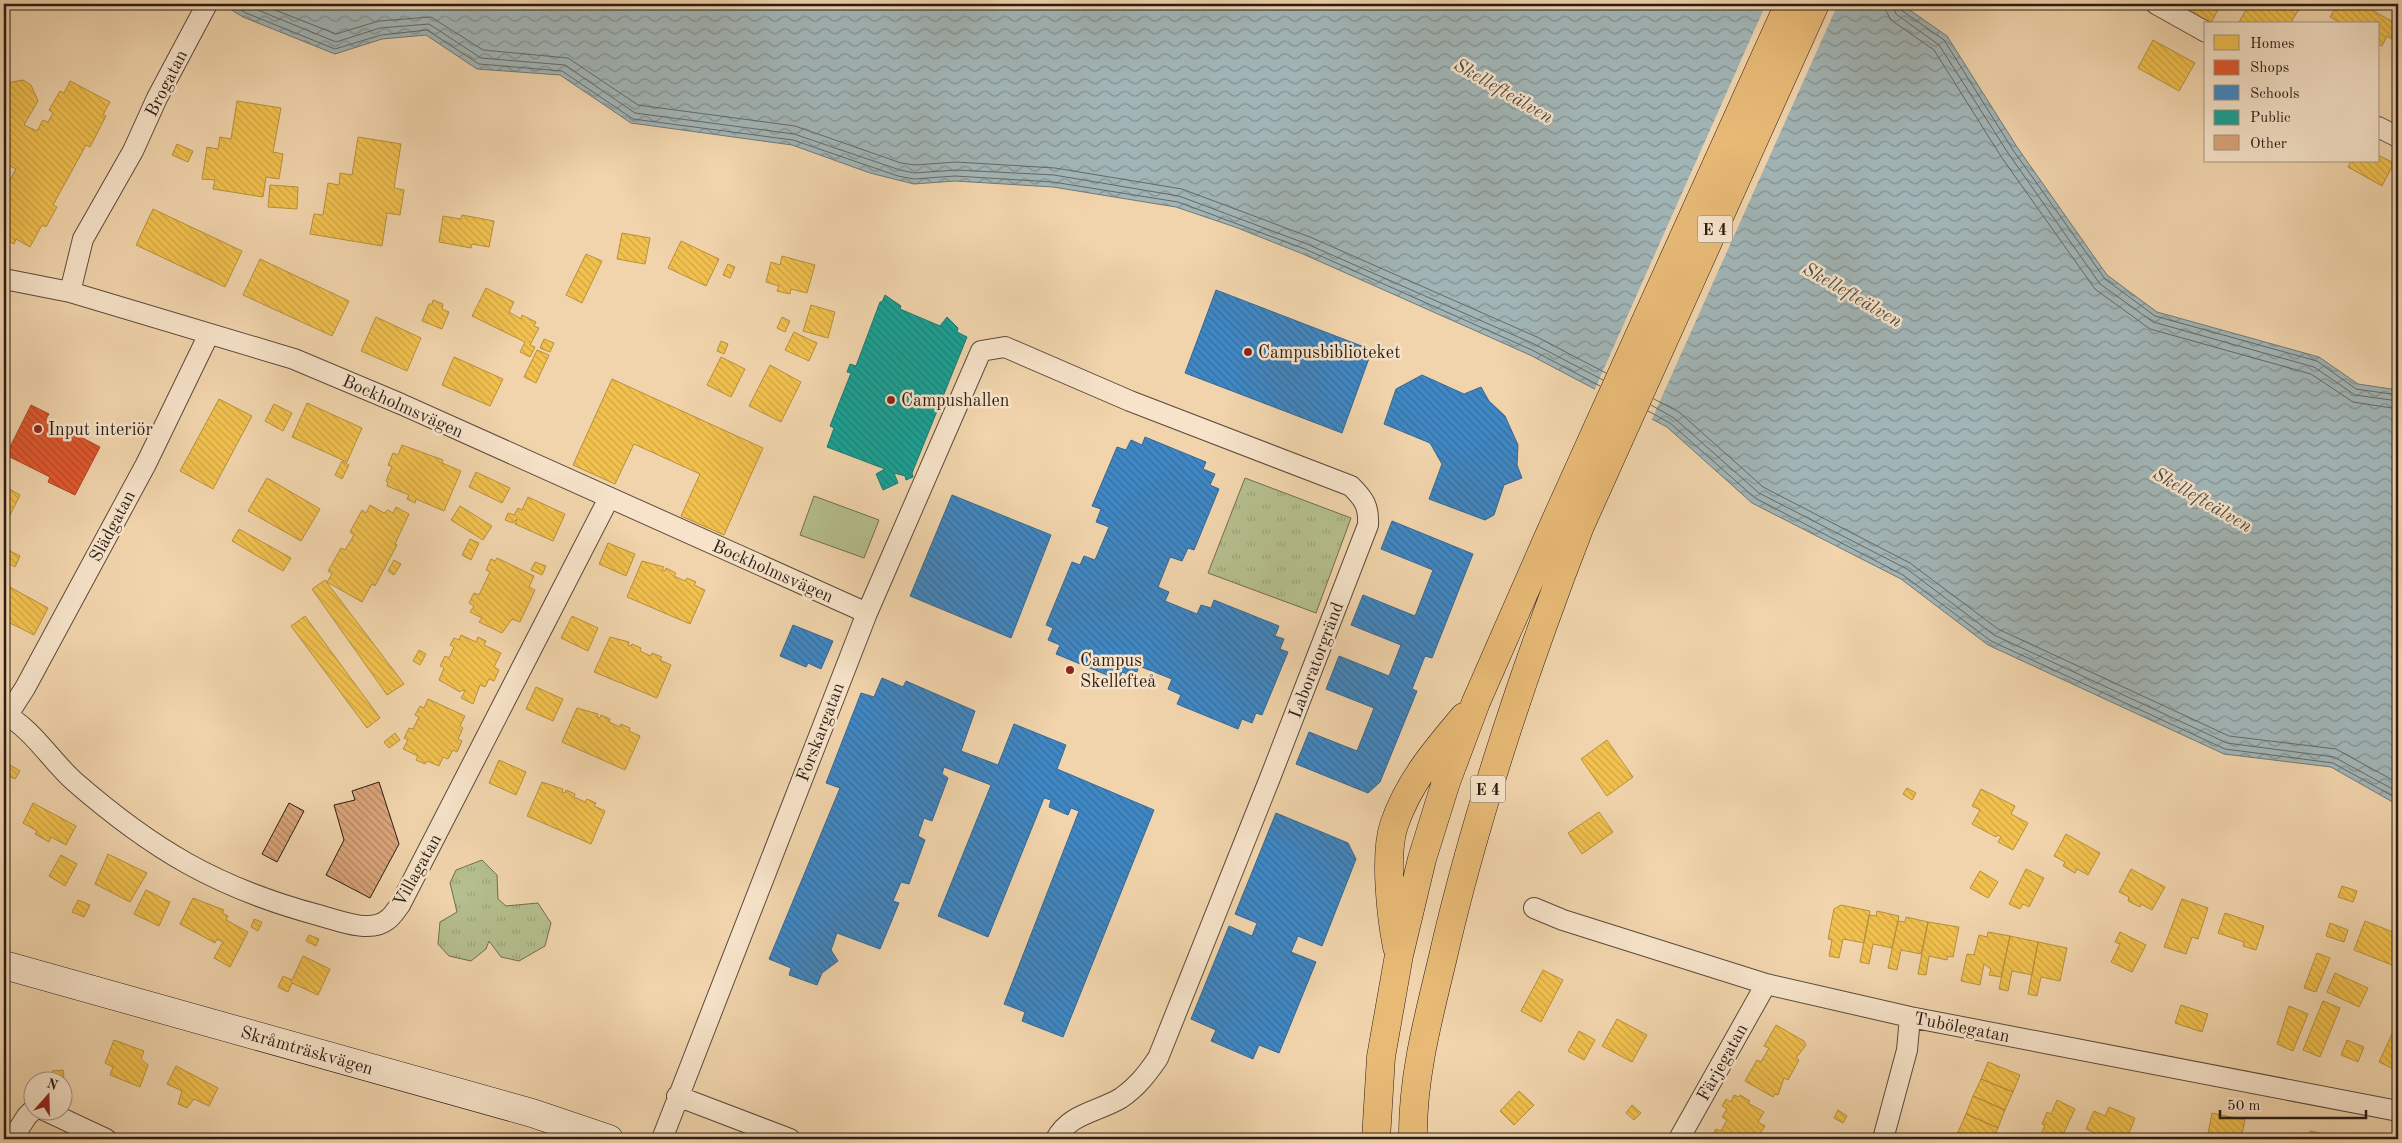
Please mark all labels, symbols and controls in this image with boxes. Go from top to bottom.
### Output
legend [2204,22,2380,162]
text: Homes [2250,37,2295,52]
street label: Brogatan [142,47,191,120]
water label: Skellefteälven [1450,56,1556,128]
text: Shops [2250,61,2289,76]
text: Schools [2250,87,2299,102]
text: Public [2250,111,2291,126]
text: Other [2250,137,2287,152]
road number: E 4 [1698,215,1732,242]
water label: Skellefteälven [1799,260,1905,332]
place label: Campusbiblioteket [1258,344,1400,362]
marker: Campusbiblioteket [1242,346,1254,358]
street label: Bockholmsvägen [339,372,466,442]
place label: Campushallen [901,392,1010,410]
marker: Campushallen [885,394,897,406]
place label: Input interiör [48,421,153,439]
marker: Input interiör [32,423,44,435]
water label: Skellefteälven [2149,465,2255,537]
street label: Slädgatan [87,488,139,565]
street label: Bockholmsvägen [709,537,836,607]
street label: Laboratorgränd [1286,600,1347,721]
place label: Campus Skellefteå [1080,652,1156,691]
marker: Campus Skellefteå [1064,664,1076,676]
street label: Forskargatan [794,680,848,784]
road number: E 4 [1470,776,1506,802]
street label: Villagatan [391,831,445,910]
street label: Tubölegatan [1912,1010,2012,1046]
street label: Färjegatan [1694,1021,1752,1104]
street label: Skråmträskvägen [238,1023,375,1079]
north arrow [22,1070,72,1120]
text: N [45,1076,60,1093]
scale bar [2220,1088,2366,1120]
text: 50 m [2227,1099,2261,1114]

